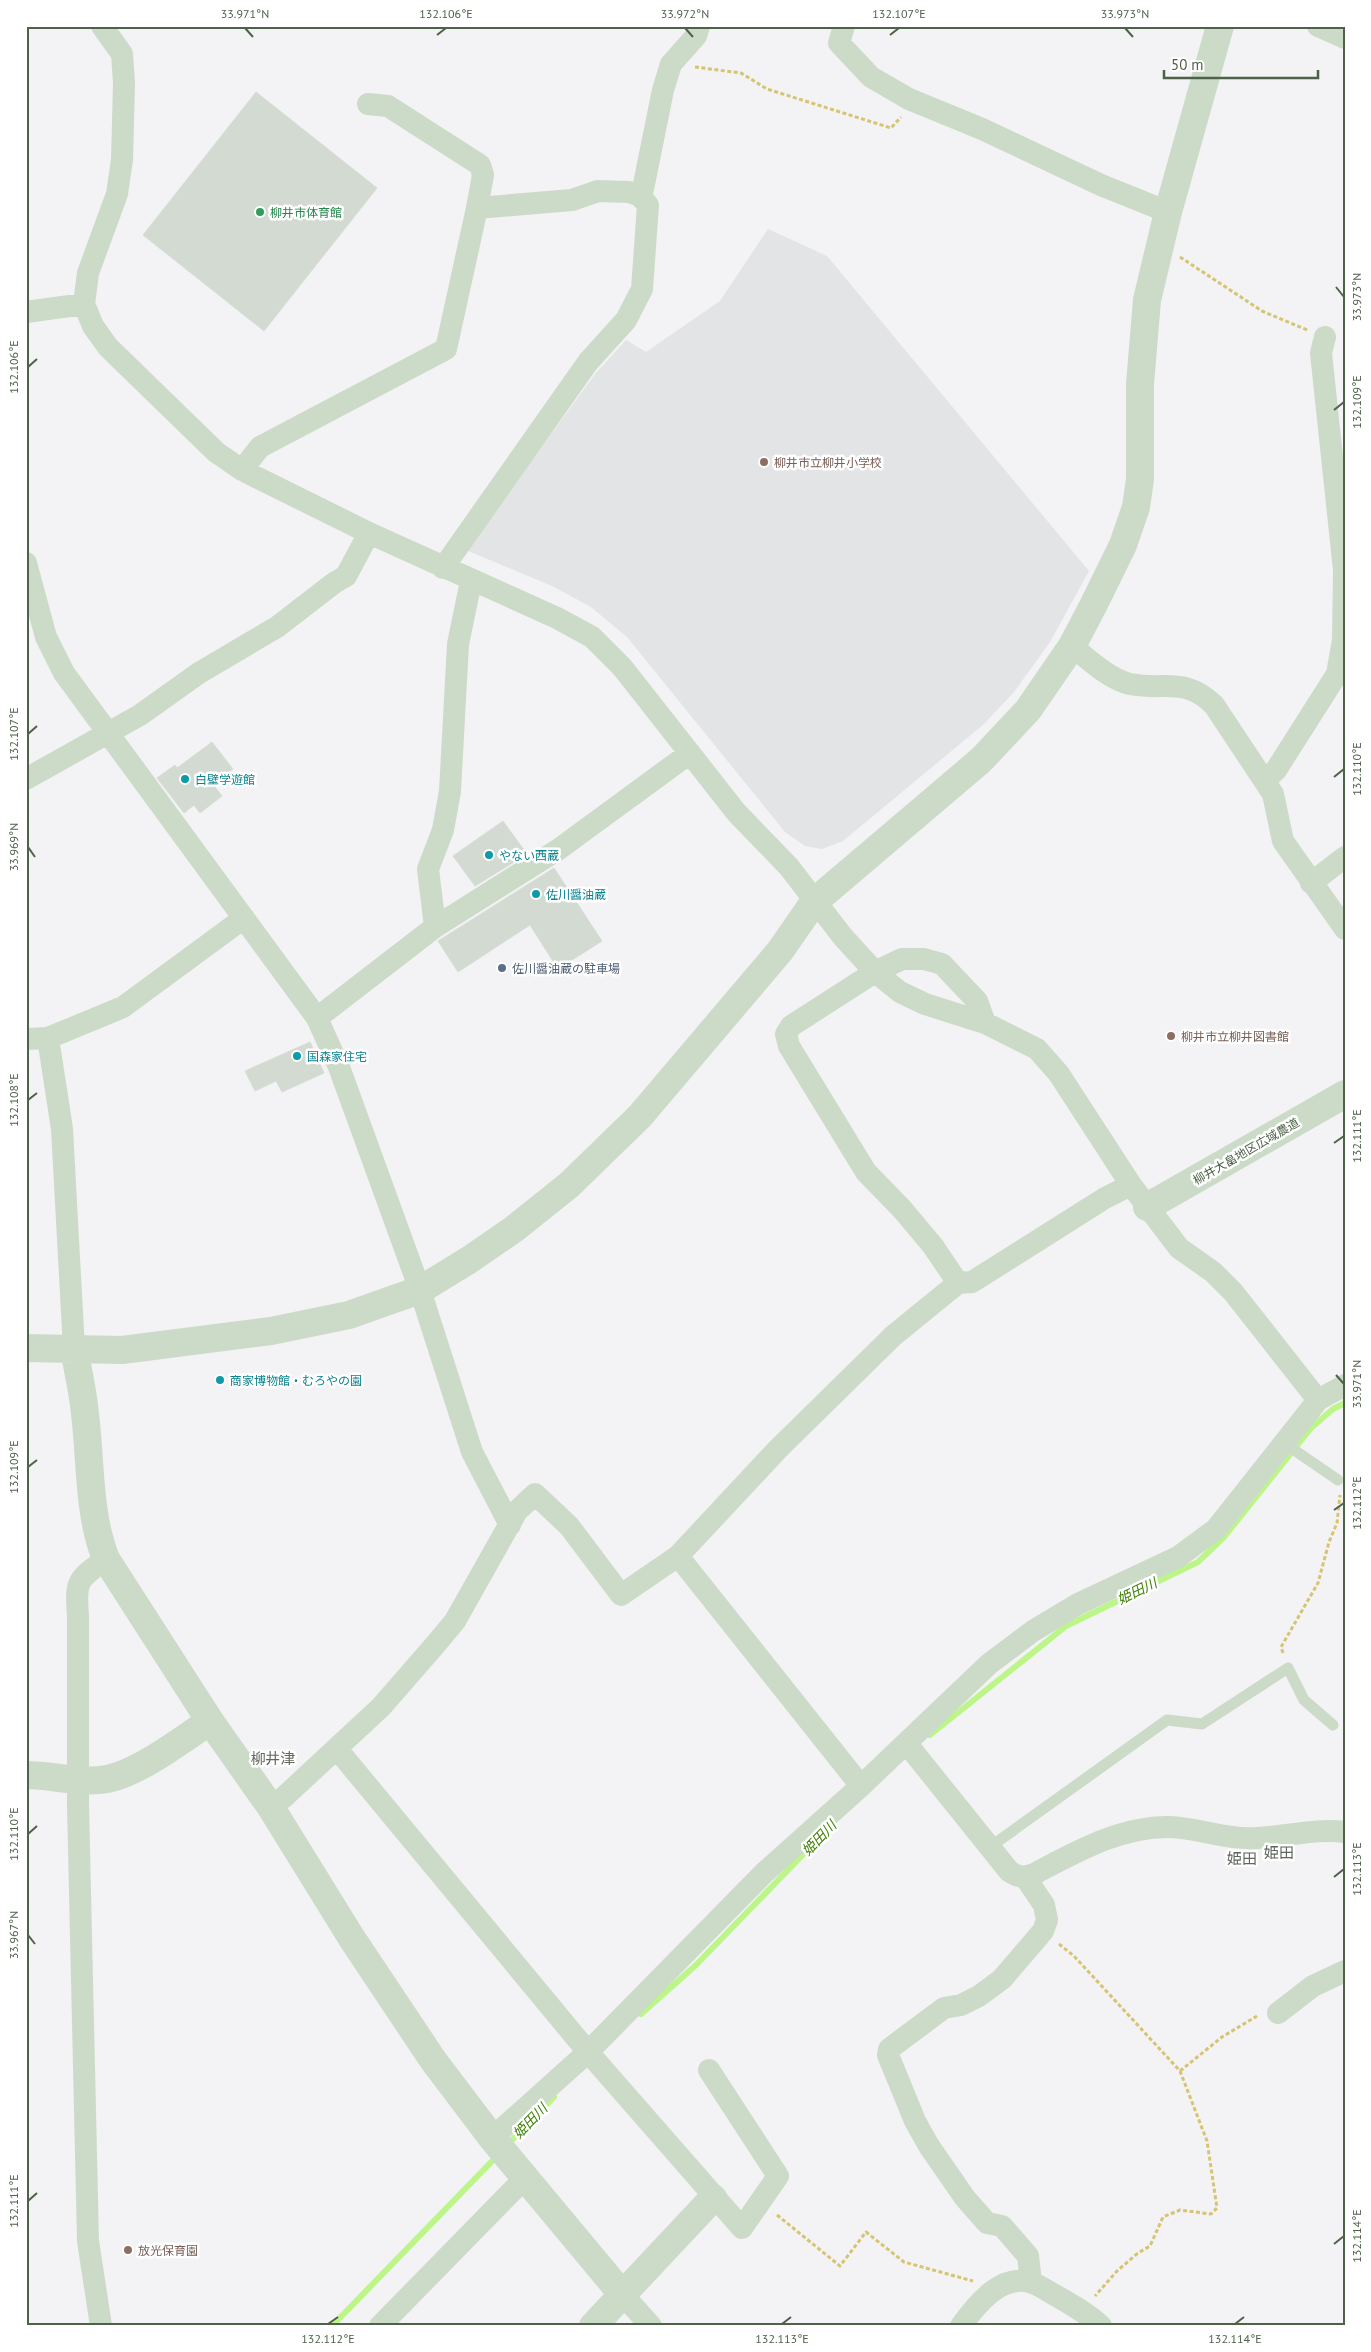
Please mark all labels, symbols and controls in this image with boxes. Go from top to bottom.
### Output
text: 33.971°N [221,6,269,21]
text: 132.106°E [419,6,473,21]
text: 33.972°N [661,6,709,21]
text: 132.107°E [872,6,926,21]
text: 33.973°N [1101,6,1149,21]
scale bar [1164,48,1317,80]
text: 50 m [1171,55,1204,74]
place label: 柳井市体育館 [270,205,342,220]
marker: 柳井市体育館 [254,206,266,218]
text: 33.973°N [1349,273,1364,321]
text: 132.106°E [6,340,21,394]
text: 132.109°E [1349,375,1364,429]
place label: 柳井市立柳井小学校 [774,455,882,470]
marker: 柳井市立柳井小学校 [758,456,770,468]
text: 132.107°E [6,707,21,761]
text: 132.110°E [1349,742,1364,796]
place label: 白壁学遊館 [195,772,255,787]
marker: 白壁学遊館 [179,773,191,785]
text: 33.969°N [6,823,21,871]
place label: やない西蔵 [499,848,559,863]
marker: やない西蔵 [483,849,495,861]
place label: 佐川醤油蔵 [546,887,606,902]
marker: 佐川醤油蔵 [530,888,542,900]
place label: 佐川醤油蔵の駐車場 [512,961,620,976]
marker: 佐川醤油蔵の駐車場 [496,962,508,974]
place label: 柳井市立柳井図書館 [1181,1029,1289,1044]
marker: 柳井市立柳井図書館 [1165,1030,1177,1042]
place label: 国森家住宅 [307,1049,367,1064]
marker: 国森家住宅 [291,1050,303,1062]
text: 132.108°E [6,1073,21,1127]
text: 132.111°E [1349,1109,1364,1163]
street label: 柳井大畠地区広域農道 [1190,1115,1302,1187]
text: 33.971°N [1349,1360,1364,1408]
place label: 商家博物館・むろやの園 [230,1373,362,1388]
marker: 商家博物館・むろやの園 [214,1374,226,1386]
text: 132.109°E [6,1440,21,1494]
text: 132.112°E [1349,1476,1364,1530]
water label: 姫田川 [1114,1573,1162,1608]
district label: 柳井津 [250,1749,296,1768]
text: 132.110°E [6,1807,21,1861]
water label: 姫田川 [798,1815,841,1859]
text: 132.113°E [1349,1842,1364,1896]
district label: 姫田 [1264,1843,1294,1862]
district label: 姫田 [1227,1849,1257,1868]
text: 33.967°N [6,1911,21,1959]
water label: 姫田川 [509,2098,552,2142]
text: 132.111°E [6,2174,21,2228]
text: 132.114°E [1349,2209,1364,2263]
place label: 放光保育園 [138,2243,198,2258]
marker: 放光保育園 [122,2244,134,2256]
text: 132.112°E [301,2331,355,2346]
text: 132.113°E [755,2331,809,2346]
text: 132.114°E [1208,2331,1262,2346]

